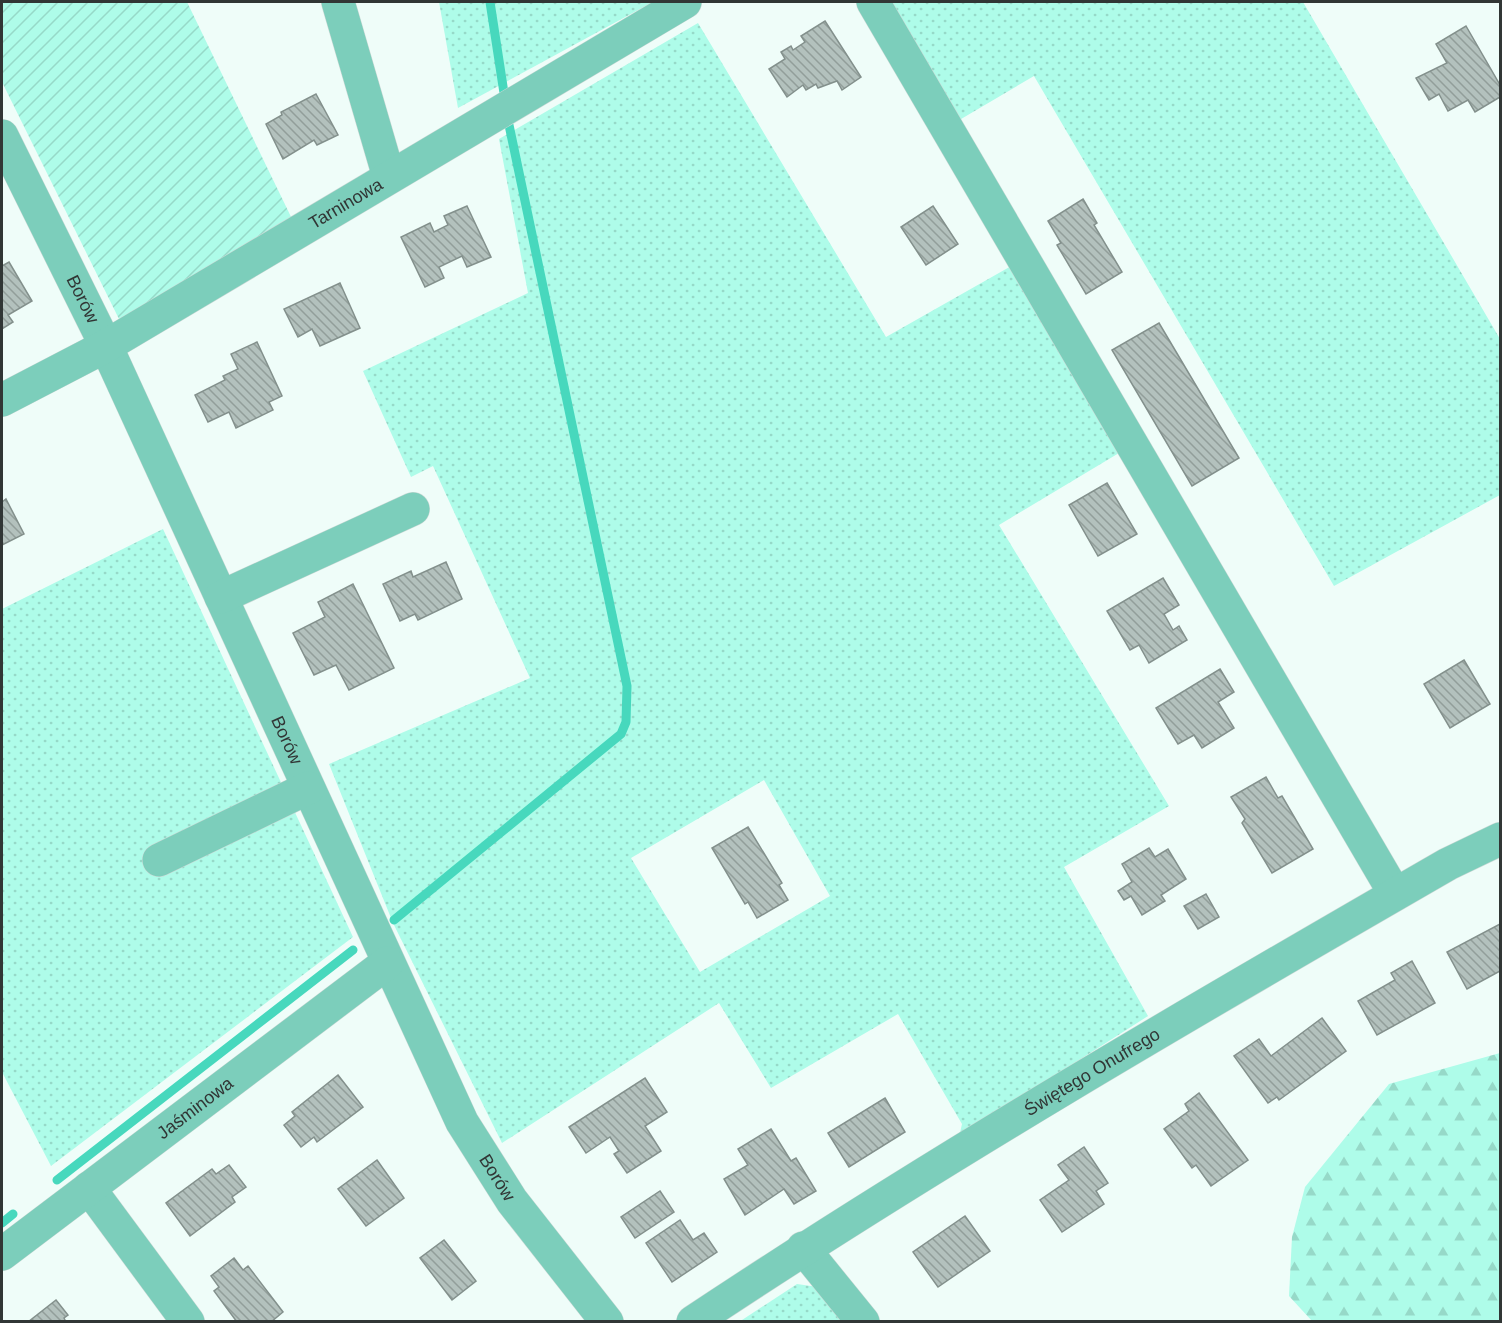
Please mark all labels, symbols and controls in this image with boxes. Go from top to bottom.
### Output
street label: Tarninowa [305,174,387,233]
street label: Borów [62,272,104,327]
street label: Borów [267,713,307,768]
street label: Świętego Onufrego [1020,1024,1163,1120]
street label: Jaśminowa [153,1072,238,1143]
street label: Borów [475,1151,520,1205]

